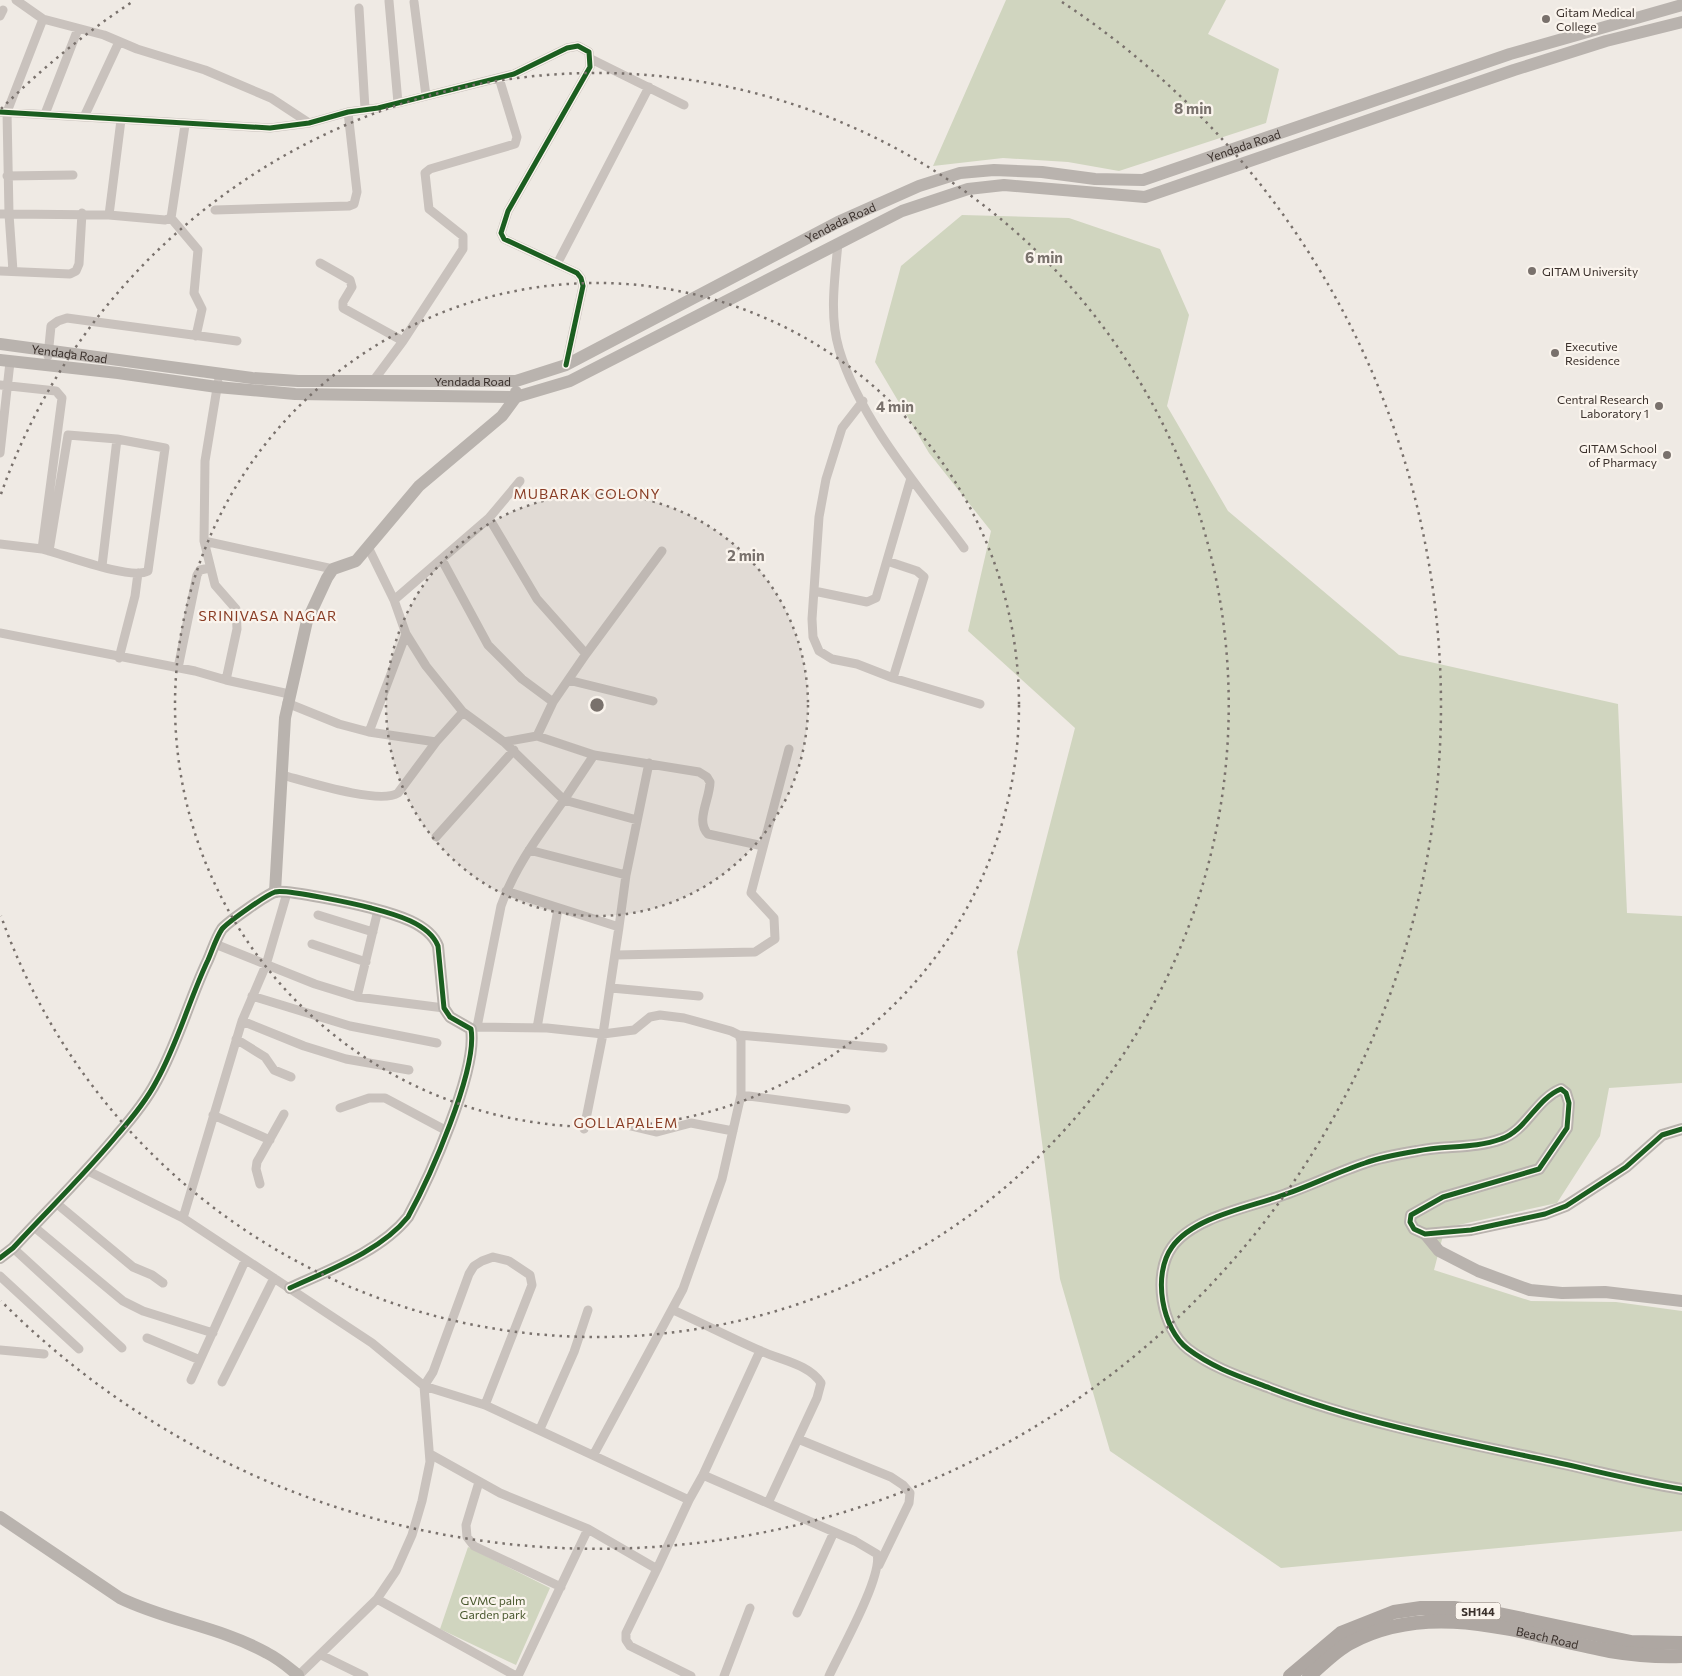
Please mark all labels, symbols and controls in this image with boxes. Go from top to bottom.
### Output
place label: Gitam Medical College [1556,5,1635,33]
marker: Gitam Medical College [1540,13,1552,25]
text: 8 min [1174,99,1212,117]
street label: Yendada Road [1205,126,1282,164]
street label: Yendada Road [802,199,878,245]
text: 6 min [1025,248,1063,266]
place label: GITAM University [1542,264,1638,278]
marker: GITAM University [1526,265,1538,277]
place label: Executive Residence [1565,339,1620,367]
street label: Yendada Road [30,341,108,365]
marker: Executive Residence [1549,347,1561,359]
street label: Yendada Road [434,374,511,388]
place label: Central Research Laboratory 1 [1557,392,1649,420]
text: 4 min [876,397,914,415]
marker: Central Research Laboratory 1 [1653,400,1665,412]
place label: GITAM School of Pharmacy [1579,441,1657,469]
marker: GITAM School of Pharmacy [1661,449,1673,461]
district label: MUBARAK COLONY [513,485,661,502]
text: 2 min [727,546,765,564]
district label: SRINIVASA NAGAR [199,607,337,624]
centre of rings [588,696,606,714]
district label: GOLLAPALEM [574,1114,678,1131]
park label: GVMC palm Garden park [460,1593,527,1621]
road number: SH144 [1456,1602,1500,1620]
street label: Beach Road [1515,1624,1580,1651]

